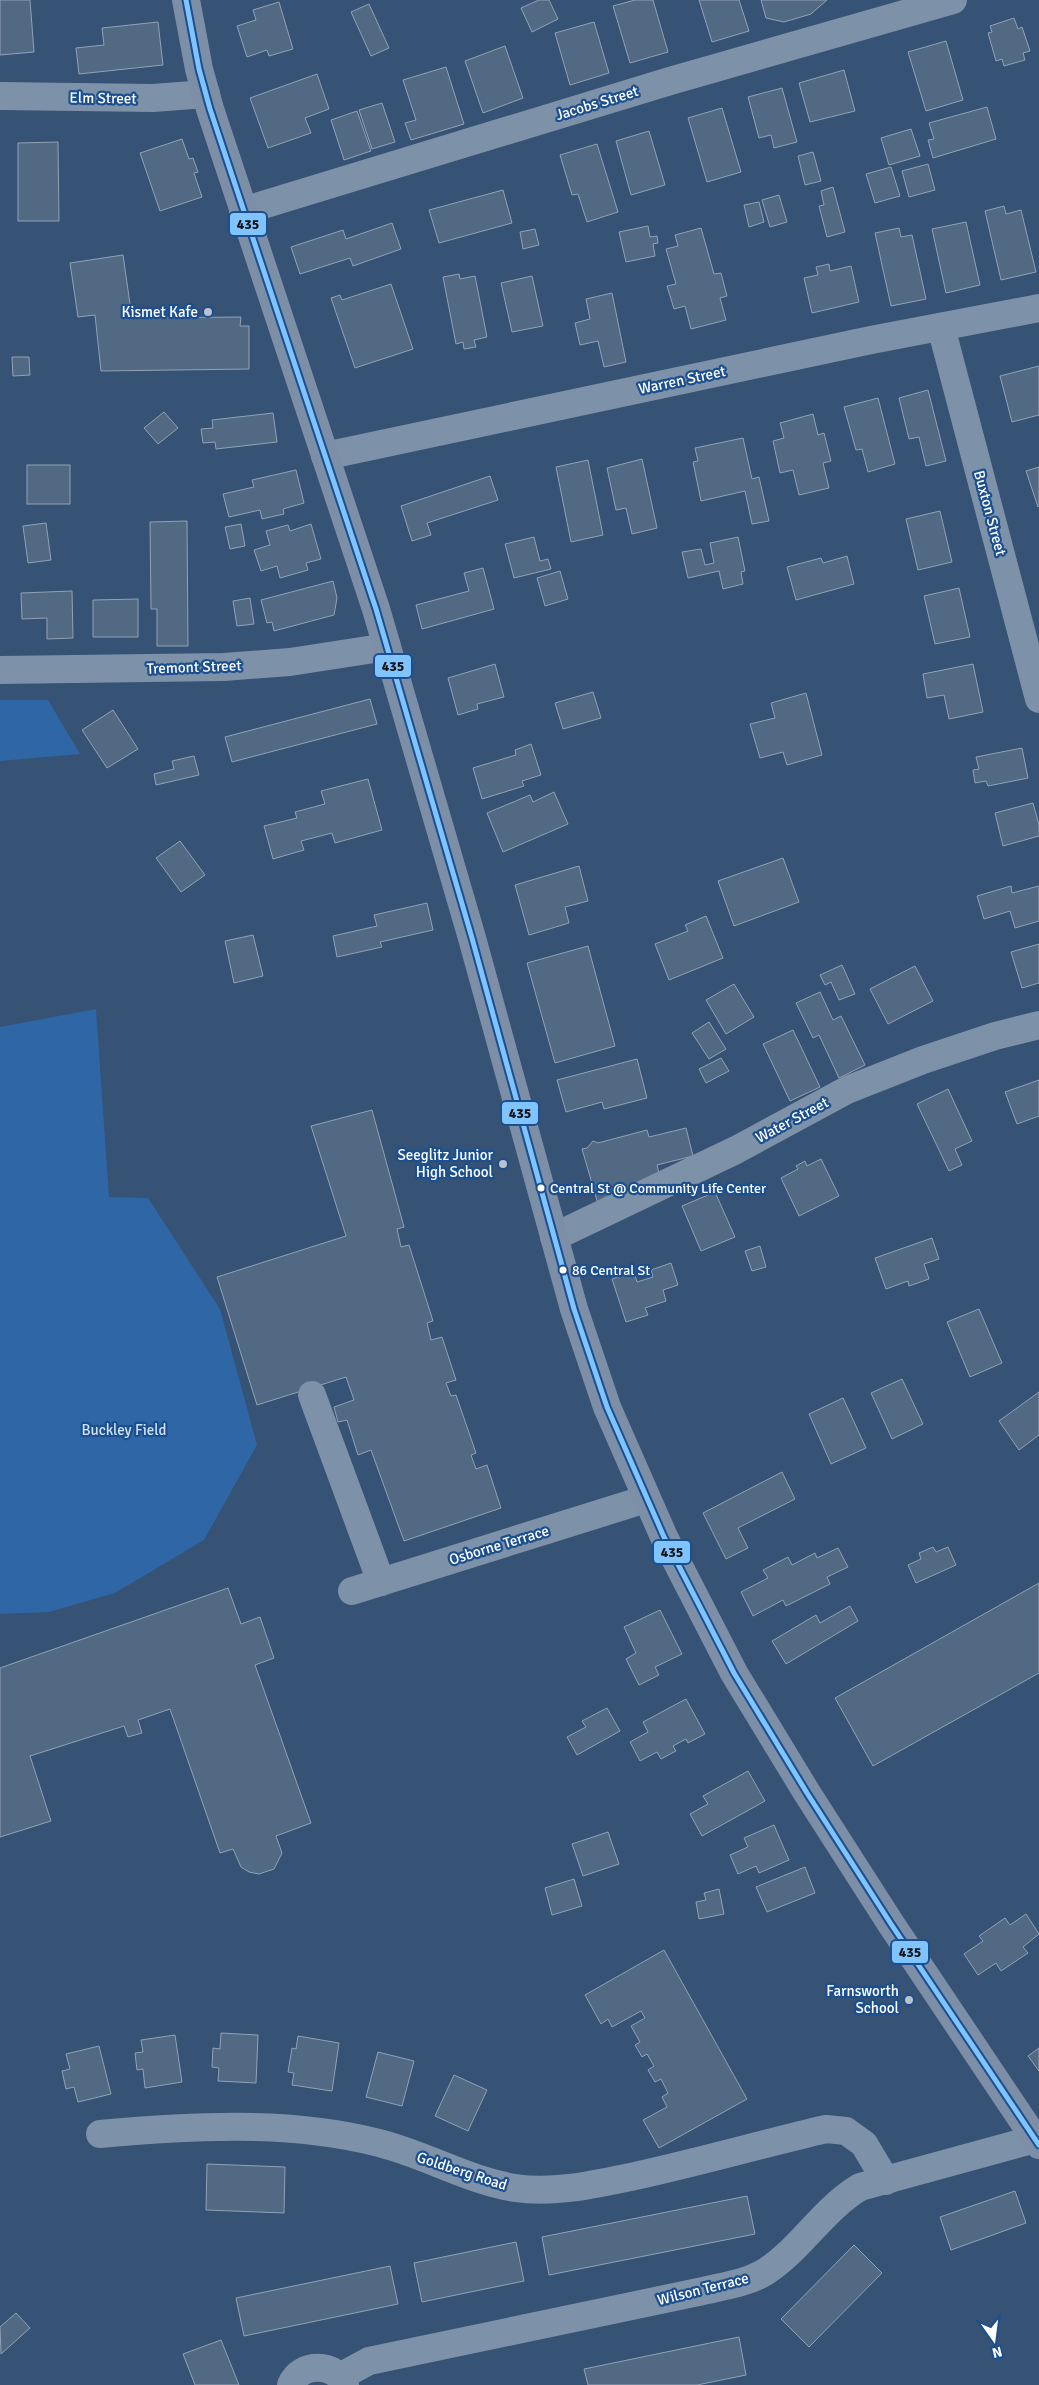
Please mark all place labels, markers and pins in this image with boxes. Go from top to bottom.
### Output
place label: Kismet Kafe [121,303,198,321]
marker: Kismet Kafe [202,306,214,318]
place label: Seeglitz Junior High School [397,1146,493,1181]
marker: Seeglitz Junior High School [497,1158,509,1170]
place label: Central St @ Community Life Center [550,1180,767,1197]
marker: Central St @ Community Life Center [536,1183,546,1193]
place label: 86 Central St [572,1262,650,1279]
marker: 86 Central St [558,1265,568,1275]
place label: Farnsworth School [826,1982,899,2017]
marker: Farnsworth School [903,1994,915,2006]

